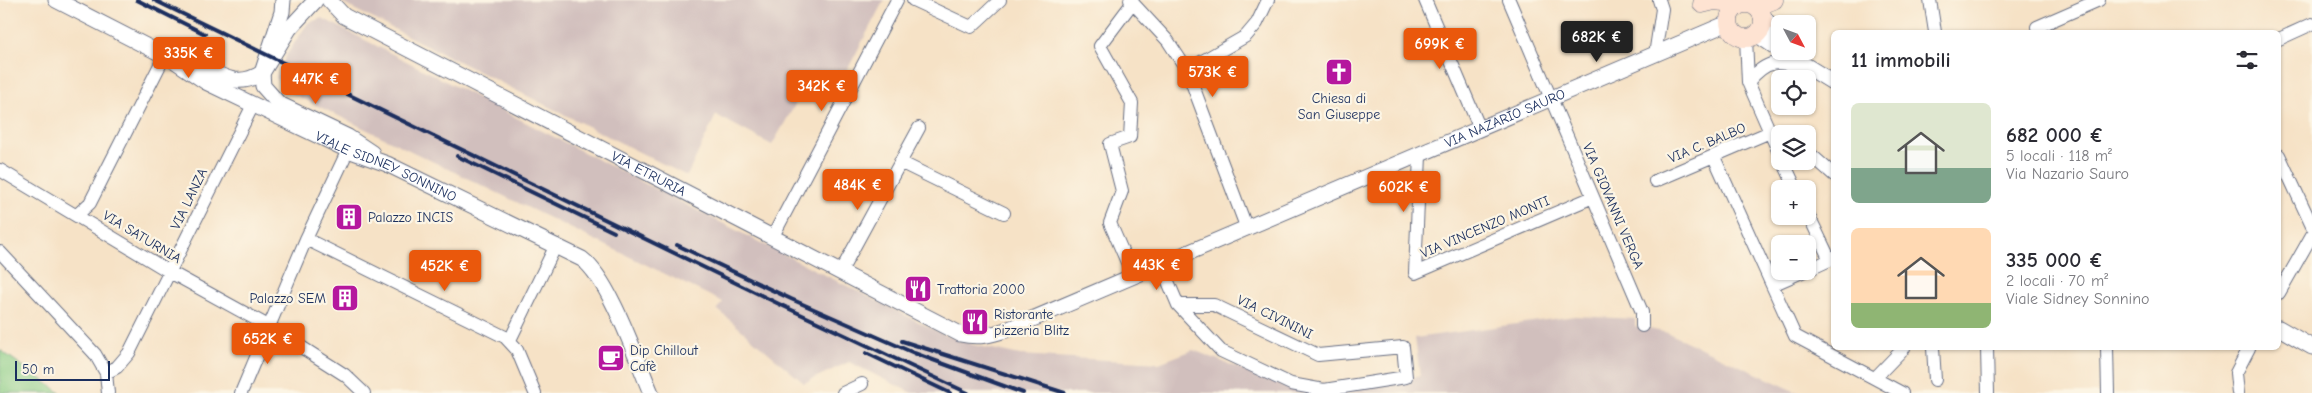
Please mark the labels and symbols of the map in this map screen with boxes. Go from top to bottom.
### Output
north arrow [1771,15,1816,60]
pin: 682K € [1556,20,1638,63]
pin: 699K € [1399,28,1481,70]
pin: 335K € [148,36,230,79]
pin: 573K € [1172,56,1254,98]
church icon: Chiesa di San Giuseppe [1324,57,1354,87]
pin: 447K € [275,62,357,105]
pin: 342K € [781,70,863,112]
street label: VIA NAZARIO SAURO [1442,85,1568,151]
place label: Chiesa di San Giuseppe [1298,90,1380,123]
street label: VIA C. BALBO [1666,119,1748,167]
street label: VIALE SIDNEY SONNINO [313,127,459,205]
street label: VIA GIOVANNI VERGA [1579,140,1647,272]
street label: VIA ETRURIA [609,147,689,200]
street label: VIA LANZA [167,165,211,233]
pin: 484K € [817,168,899,211]
pin: 602K € [1363,170,1445,213]
street label: VIA VINCENZO MONTI [1418,192,1552,262]
building icon: Palazzo INCIS [334,202,364,232]
street label: VIA SATURNIA [100,207,184,267]
place label: Palazzo INCIS [368,209,453,226]
pin: 443K € [1116,248,1198,291]
pin: 452K € [404,250,486,292]
restaurant icon: Trattoria 2000 [903,274,933,304]
place label: Trattoria 2000 [937,281,1025,298]
building icon: Palazzo SEM [330,283,360,313]
place label: Palazzo SEM [249,290,326,307]
street label: VIA CIVININI [1234,291,1316,343]
place label: Ristorante pizzeria Blitz [994,306,1069,339]
restaurant icon: Ristorante pizzeria Blitz [960,307,990,337]
pin: 652K € [227,322,309,365]
place label: Dip Chillout Cafè [630,342,699,375]
cafe icon: Dip Chillout Cafè [596,343,626,373]
scale bar [15,358,110,381]

